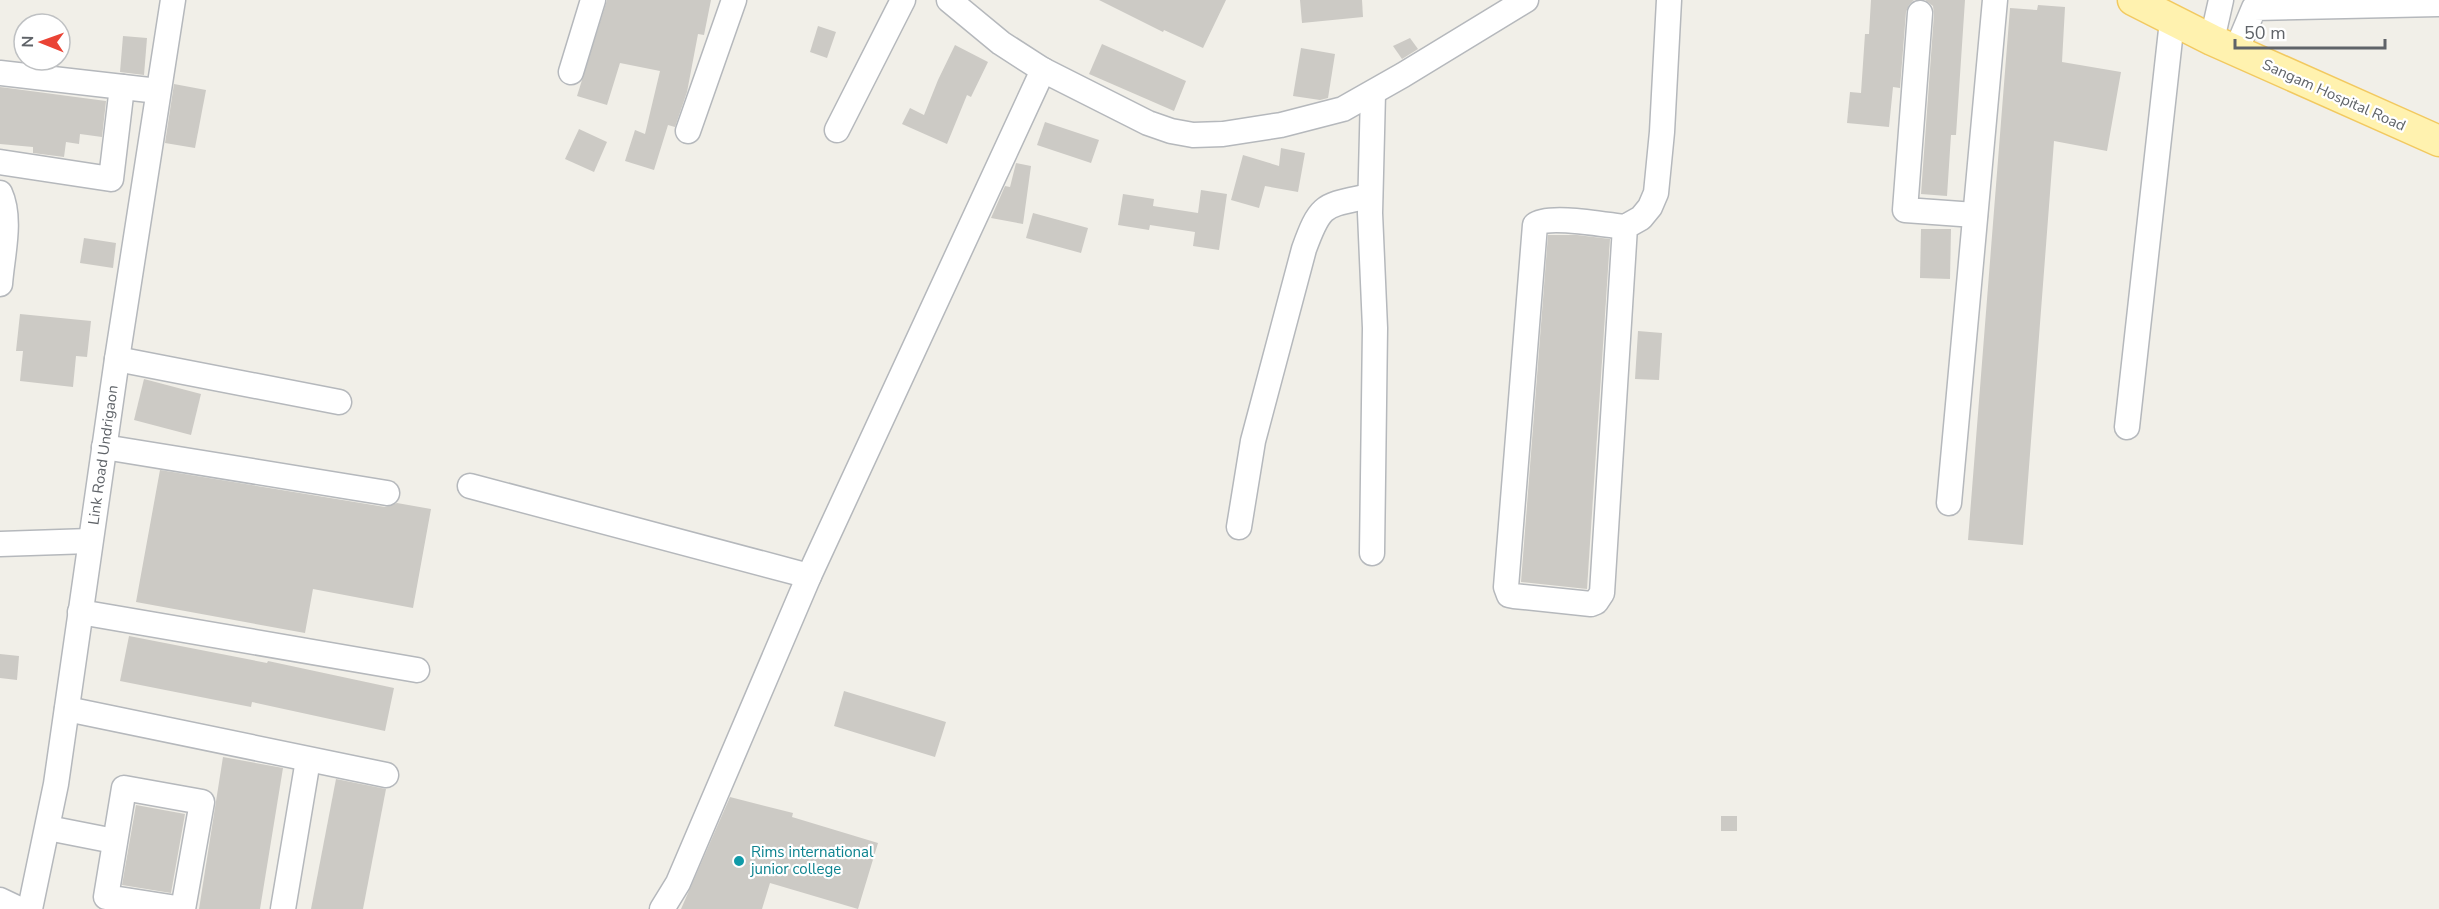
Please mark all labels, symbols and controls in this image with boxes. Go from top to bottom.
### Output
north arrow [12,12,72,72]
scale bar [2235,12,2385,50]
text: 50 m [2244,21,2286,45]
text: N [17,36,39,48]
street label: Sangam Hospital Road [2259,54,2409,136]
street label: Link Road Undrigaon [83,384,123,526]
place label: Rims international junior college [750,842,874,879]
marker: Rims international junior college [732,854,746,868]

